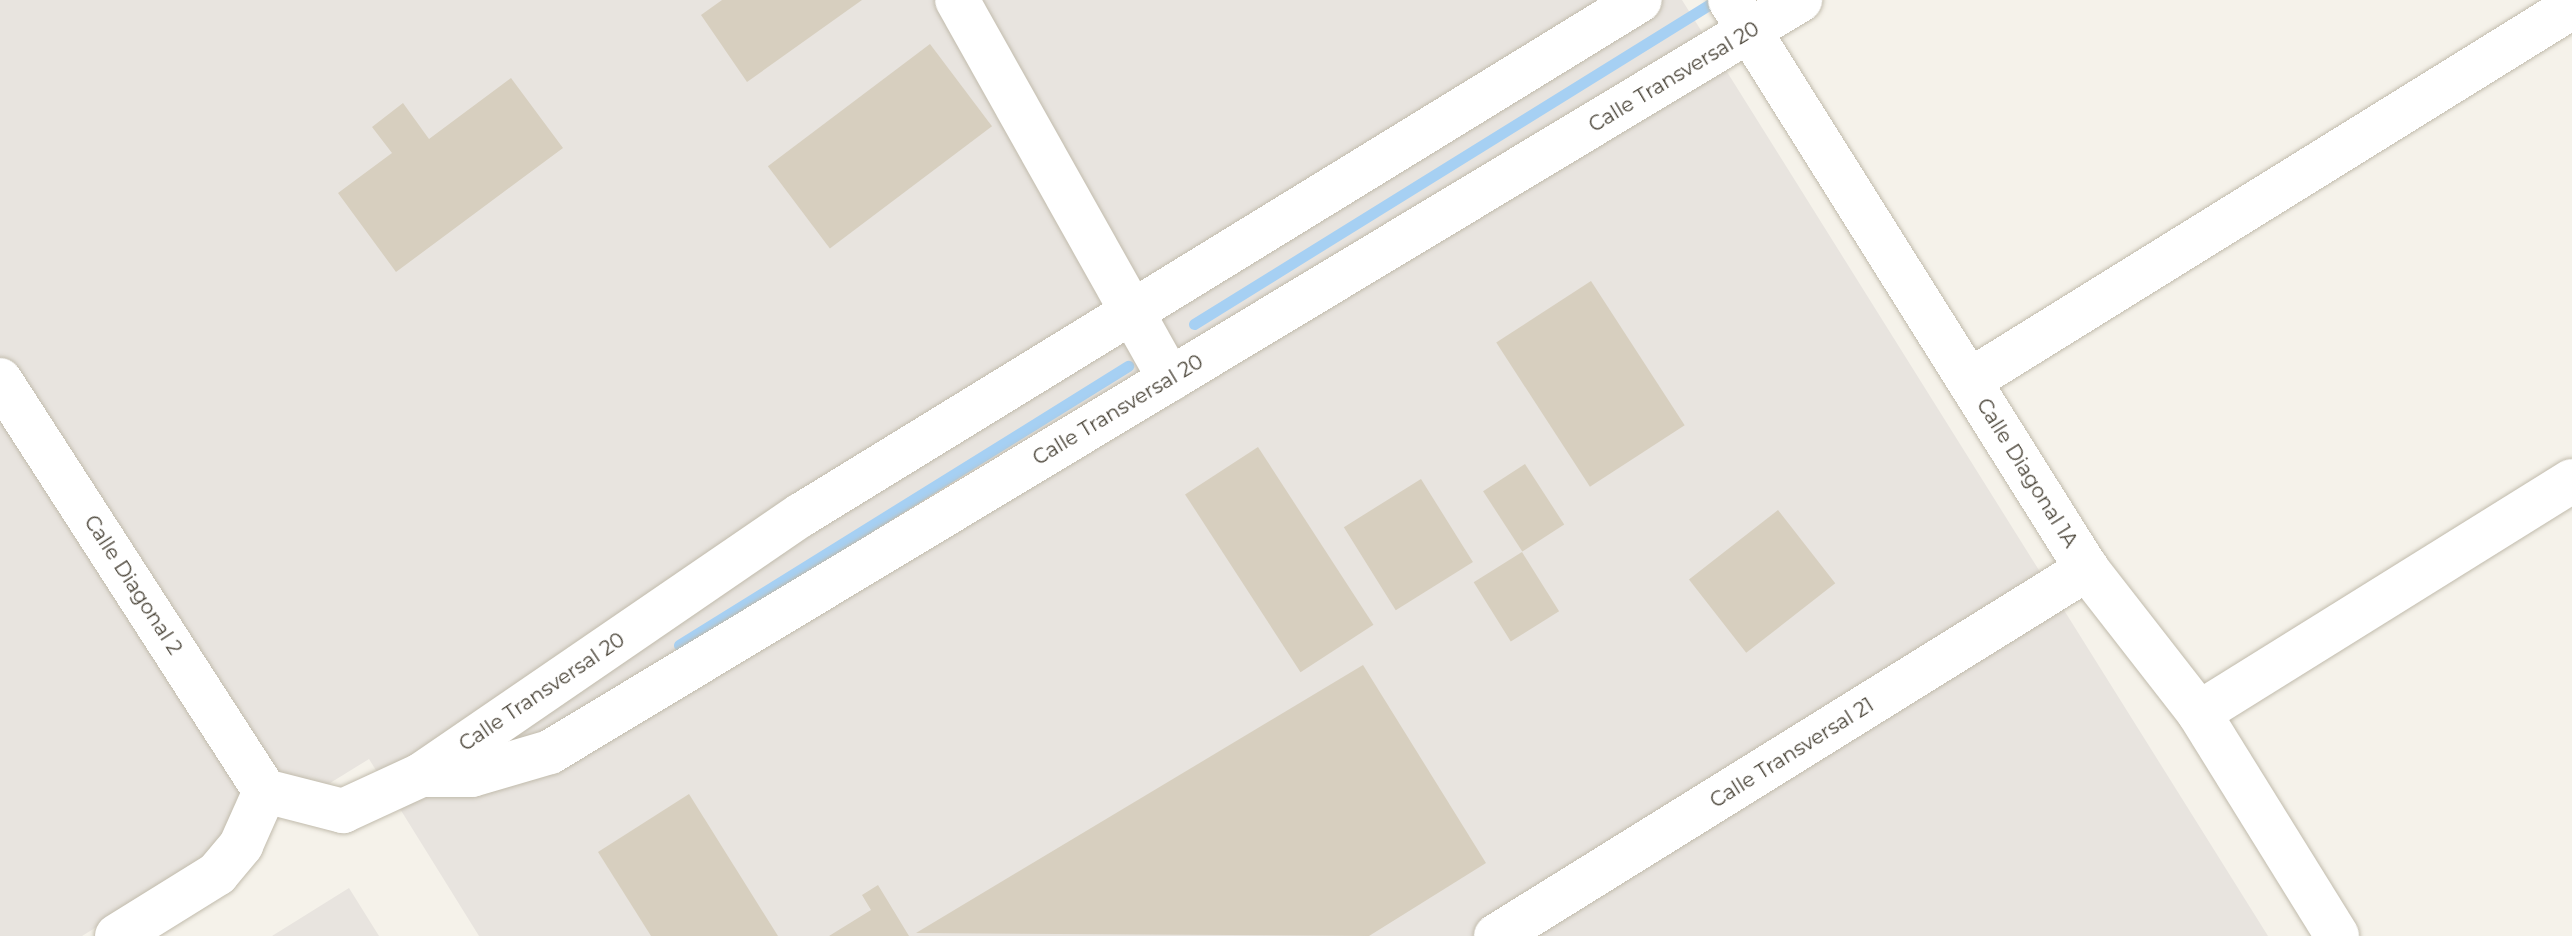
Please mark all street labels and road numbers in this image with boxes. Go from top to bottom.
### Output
street label: Calle Transversal 20 [1584,17,1764,137]
street label: Calle Transversal 20 [1028,350,1208,470]
street label: Calle Diagonal 1A [1971,394,2083,552]
street label: Calle Diagonal 2 [79,511,187,659]
street label: Calle Transversal 20 [455,628,629,756]
street label: Calle Transversal 21 [1706,693,1878,813]

